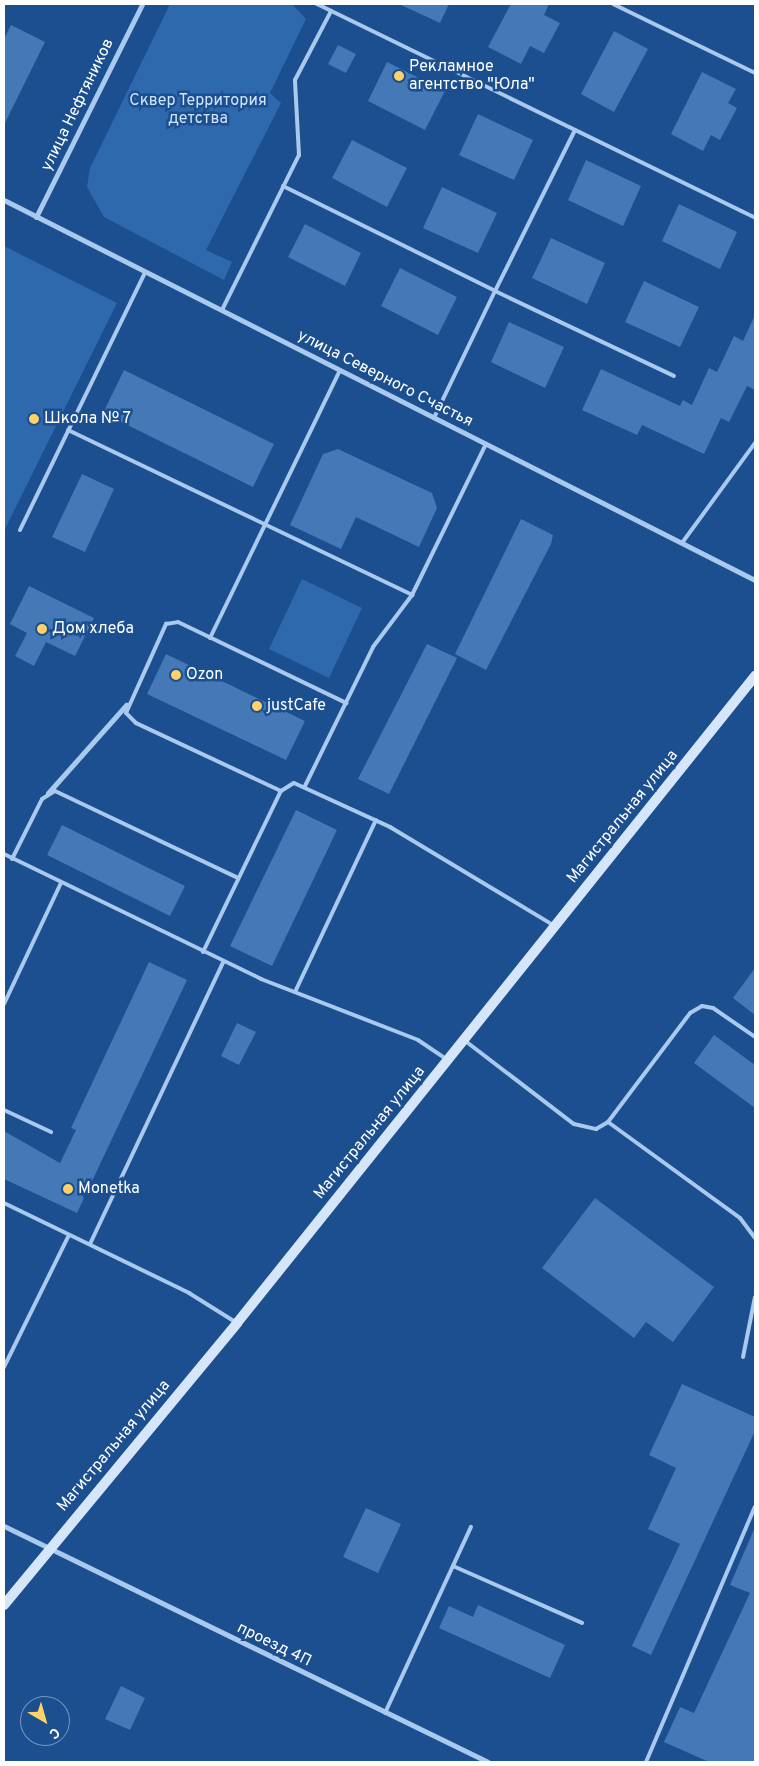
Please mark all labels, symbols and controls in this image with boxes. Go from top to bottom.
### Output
street label: улица Нефтяников [38,36,118,174]
place label: Рекламное агентство "Юла" [409,57,535,95]
marker: Рекламное агентство "Юла" [393,70,405,82]
park label: Сквер Территория детства [129,91,267,129]
street label: улица Северного Счастья [294,326,476,432]
place label: Школа № 7 [44,409,132,429]
marker: Школа № 7 [28,413,40,425]
place label: Дом хлеба [52,619,134,639]
marker: Дом хлеба [36,623,48,635]
place label: Ozon [186,665,223,685]
marker: Ozon [170,669,182,681]
place label: justCafe [267,696,326,716]
marker: justCafe [251,700,263,712]
street label: Магистральная улица [563,747,683,887]
street label: Магистральная улица [310,1063,430,1203]
place label: Monetka [78,1179,140,1199]
marker: Monetka [62,1183,74,1195]
street label: Магистральная улица [53,1376,175,1516]
street label: проезд 4П [234,1619,314,1671]
north arrow [20,1696,70,1746]
text: С [45,1723,63,1742]

